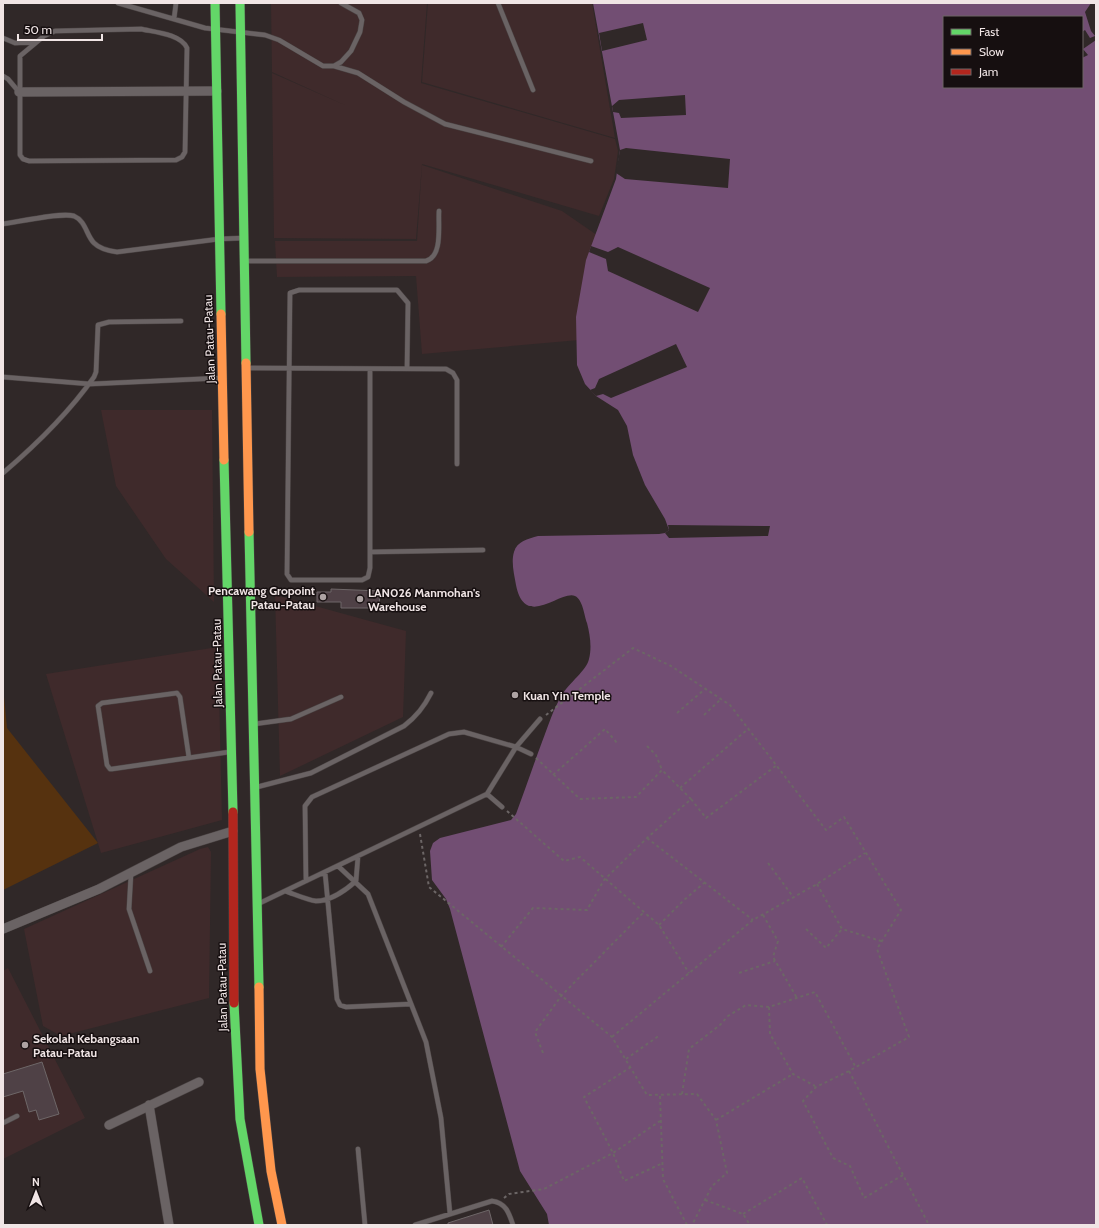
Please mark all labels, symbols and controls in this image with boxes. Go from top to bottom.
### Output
scale bar [18,16,102,42]
legend [943,16,1083,88]
text: 50 m [24,22,52,37]
text: Fast [979,24,999,39]
text: Slow [979,44,1004,59]
text: Jam [978,64,998,79]
street label: Jalan Patau-Patau [200,294,218,385]
place label: Pencawang Gropoint Patau-Patau [208,583,315,612]
place label: LAN026 Manmohan's Warehouse [368,585,480,614]
marker: Pencawang Gropoint Patau-Patau [318,592,328,602]
marker: LAN026 Manmohan's Warehouse [355,594,365,604]
street label: Jalan Patau-Patau [209,619,225,708]
place label: Kuan Yin Temple [523,688,611,703]
marker: Kuan Yin Temple [510,690,520,700]
street label: Jalan Patau-Patau [214,943,230,1032]
place label: Sekolah Kebangsaan Patau-Patau [33,1031,139,1060]
marker: Sekolah Kebangsaan Patau-Patau [20,1040,30,1050]
north arrow [16,1172,56,1212]
text: N [32,1175,40,1189]

